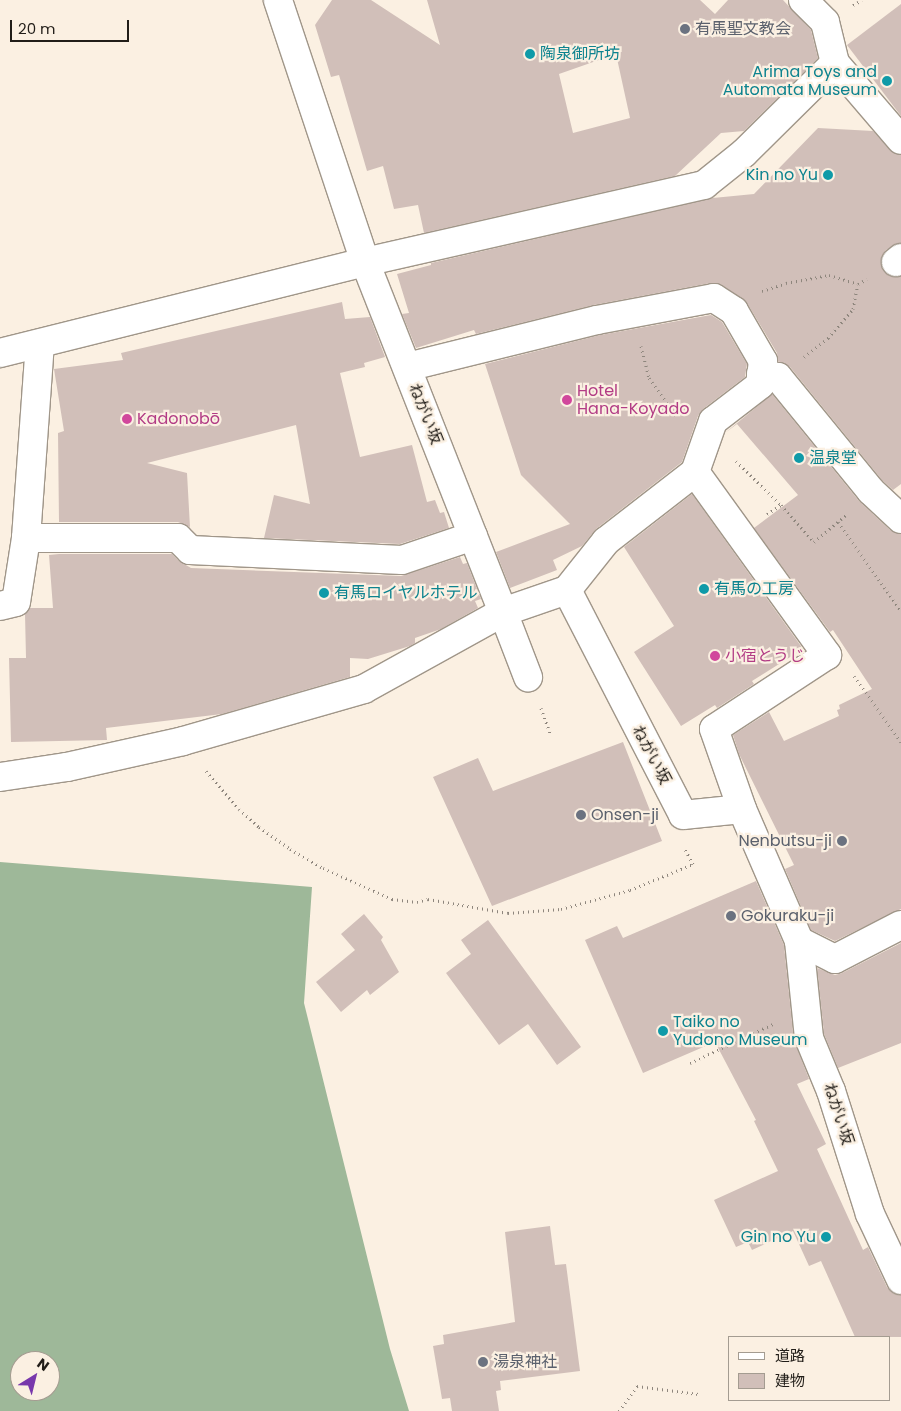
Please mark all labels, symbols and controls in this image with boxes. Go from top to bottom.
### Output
scale bar [12,10,131,42]
text: 20 m [18,18,56,39]
place label: 有馬聖文教会 [695,19,791,39]
marker: 有馬聖文教会 [679,23,691,35]
place label: 陶泉御所坊 [540,44,620,64]
marker: 陶泉御所坊 [524,48,536,60]
place label: Arima Toys and Automata Museum [723,62,877,100]
marker: Arima Toys and Automata Museum [881,75,893,87]
place label: Kin no Yu [746,165,818,185]
marker: Kin no Yu [822,169,834,181]
street label: ねがい坂 [404,381,446,447]
place label: Hotel Hana-Koyado [577,381,689,419]
marker: Hotel Hana-Koyado [561,394,573,406]
place label: Kadonobō [137,409,220,429]
marker: Kadonobō [121,413,133,425]
place label: 温泉堂 [809,448,857,468]
marker: 温泉堂 [793,452,805,464]
place label: 有馬の工房 [714,579,794,599]
place label: 有馬ロイヤルホテル [334,583,478,603]
marker: 有馬の工房 [698,583,710,595]
marker: 有馬ロイヤルホテル [318,587,330,599]
place label: 小宿とうじ [725,646,805,666]
marker: 小宿とうじ [709,650,721,662]
street label: ねがい坂 [628,722,674,788]
place label: Onsen-ji [591,805,659,825]
marker: Onsen-ji [575,809,587,821]
place label: Nenbutsu-ji [738,831,832,851]
marker: Nenbutsu-ji [836,835,848,847]
place label: Gokuraku-ji [741,906,834,926]
marker: Gokuraku-ji [725,910,737,922]
place label: Taiko no Yudono Museum [673,1012,807,1050]
marker: Taiko no Yudono Museum [657,1025,669,1037]
street label: ねがい坂 [819,1081,857,1147]
place label: Gin no Yu [741,1227,816,1247]
marker: Gin no Yu [820,1231,832,1243]
legend [728,1336,891,1401]
text: 道路 [775,1345,805,1366]
north arrow [10,1351,60,1401]
place label: 湯泉神社 [493,1352,557,1372]
text: N [33,1353,53,1376]
marker: 湯泉神社 [477,1356,489,1368]
text: 建物 [775,1370,805,1391]

